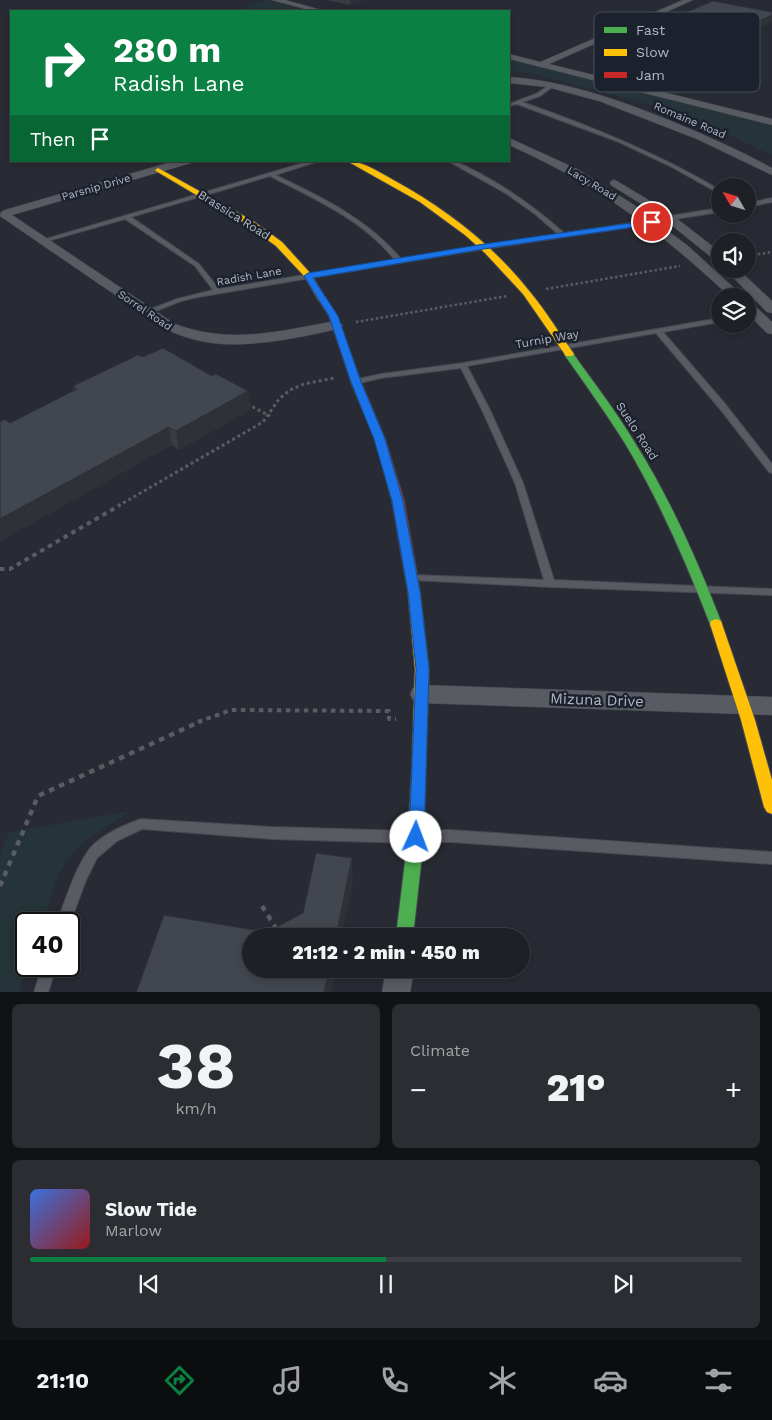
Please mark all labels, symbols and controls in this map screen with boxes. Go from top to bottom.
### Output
legend [594,12,760,92]
text: Fast [636,22,665,38]
text: 280 m [113,29,221,71]
icon: right [30,30,95,95]
text: Slow [636,44,669,60]
text: Jam [636,67,665,83]
text: Radish Lane [113,71,244,96]
street label: Romaine Road [652,99,728,142]
icon: arrive [86,125,114,153]
text: Then [30,128,76,151]
street label: Lacy Road [565,164,619,203]
street label: Parsnip Drive [60,171,132,203]
north arrow [711,178,756,222]
map controls [711,178,756,333]
street label: Brassica Road [196,187,272,243]
pin [631,201,673,243]
icon: arrive [638,208,666,236]
button: sound [711,233,756,278]
street label: Radish Lane [216,264,283,289]
street label: Sorrel Road [115,288,174,333]
button: layers [711,288,756,333]
street label: Turnip Way [514,326,581,351]
street label: Suelo Road [613,399,661,463]
street label: Mizuna Drive [550,689,644,711]
position arrow [389,810,441,862]
speed limit sign: 40 [15,912,80,977]
text: 21:12 · 2 min · 450 m [292,941,480,964]
text: 38 [156,1028,236,1104]
text: Climate [410,1041,470,1060]
text: 21° [546,1066,606,1110]
text: − [410,1073,427,1106]
text: + [725,1073,742,1106]
text: km/h [175,1099,217,1118]
text: Slow Tide [105,1198,197,1221]
text: Marlow [105,1221,162,1240]
icon: previous [135,1270,163,1298]
icon: pause [372,1270,400,1298]
icon: next [609,1270,637,1298]
icon: directions [162,1363,197,1398]
icon: music [270,1363,305,1398]
icon: phone [377,1363,412,1398]
icon: climate [485,1363,520,1398]
icon: car [593,1363,628,1398]
icon: filters [701,1363,736,1398]
text: 21:10 [36,1368,89,1393]

